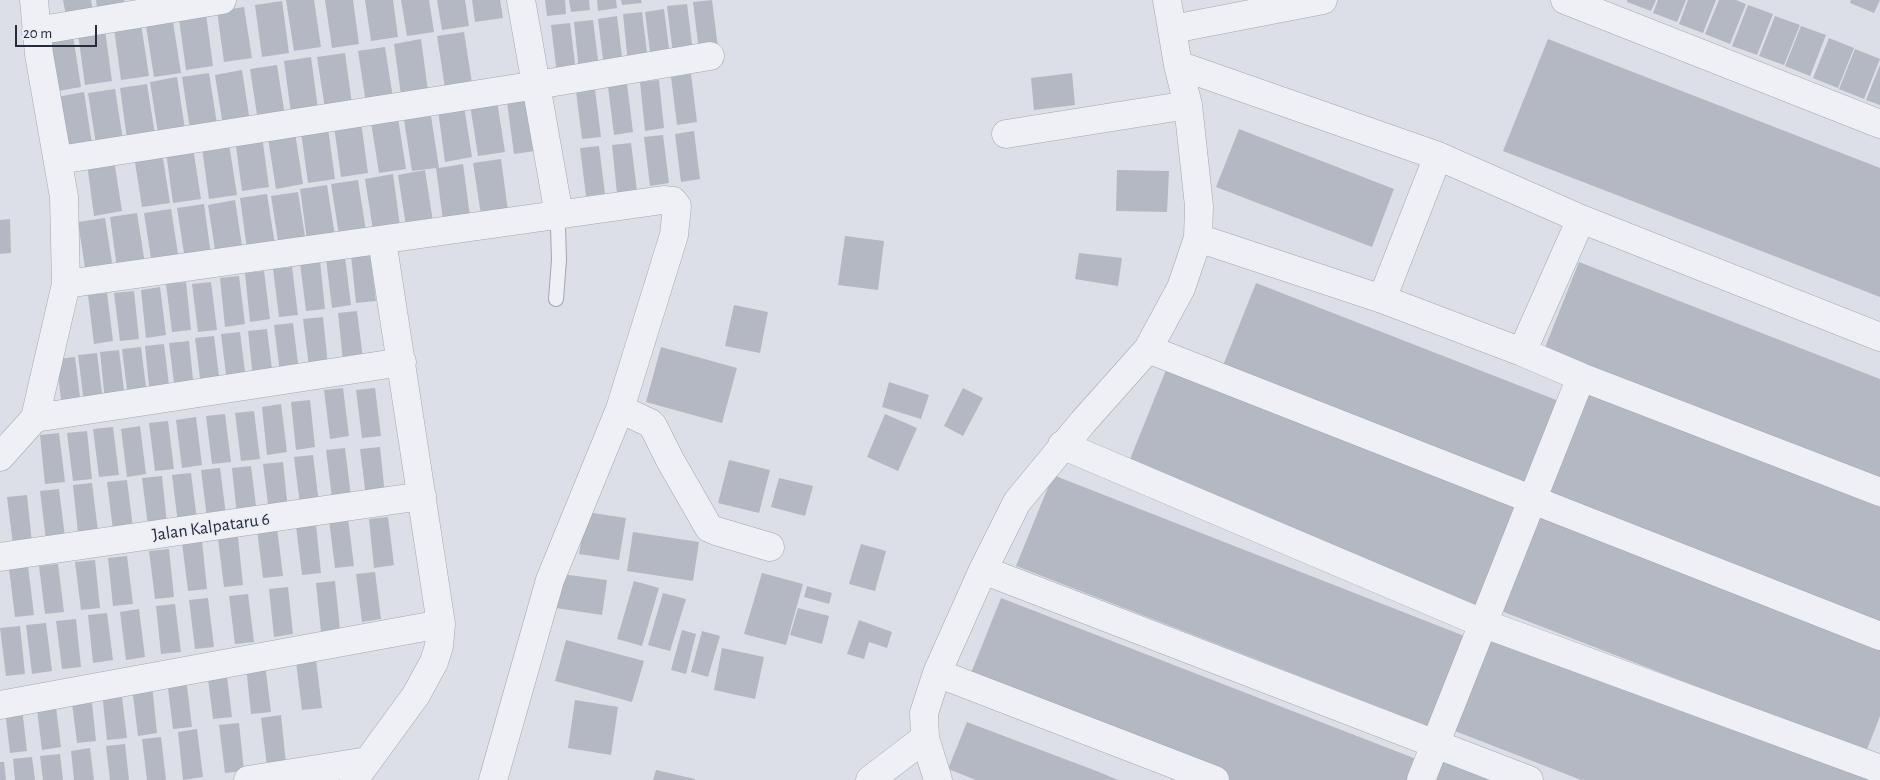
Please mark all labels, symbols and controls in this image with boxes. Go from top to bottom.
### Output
scale bar [18,15,100,47]
text: 20 m [23,26,52,41]
street label: Jalan Kalpataru 6 [151,508,271,546]

